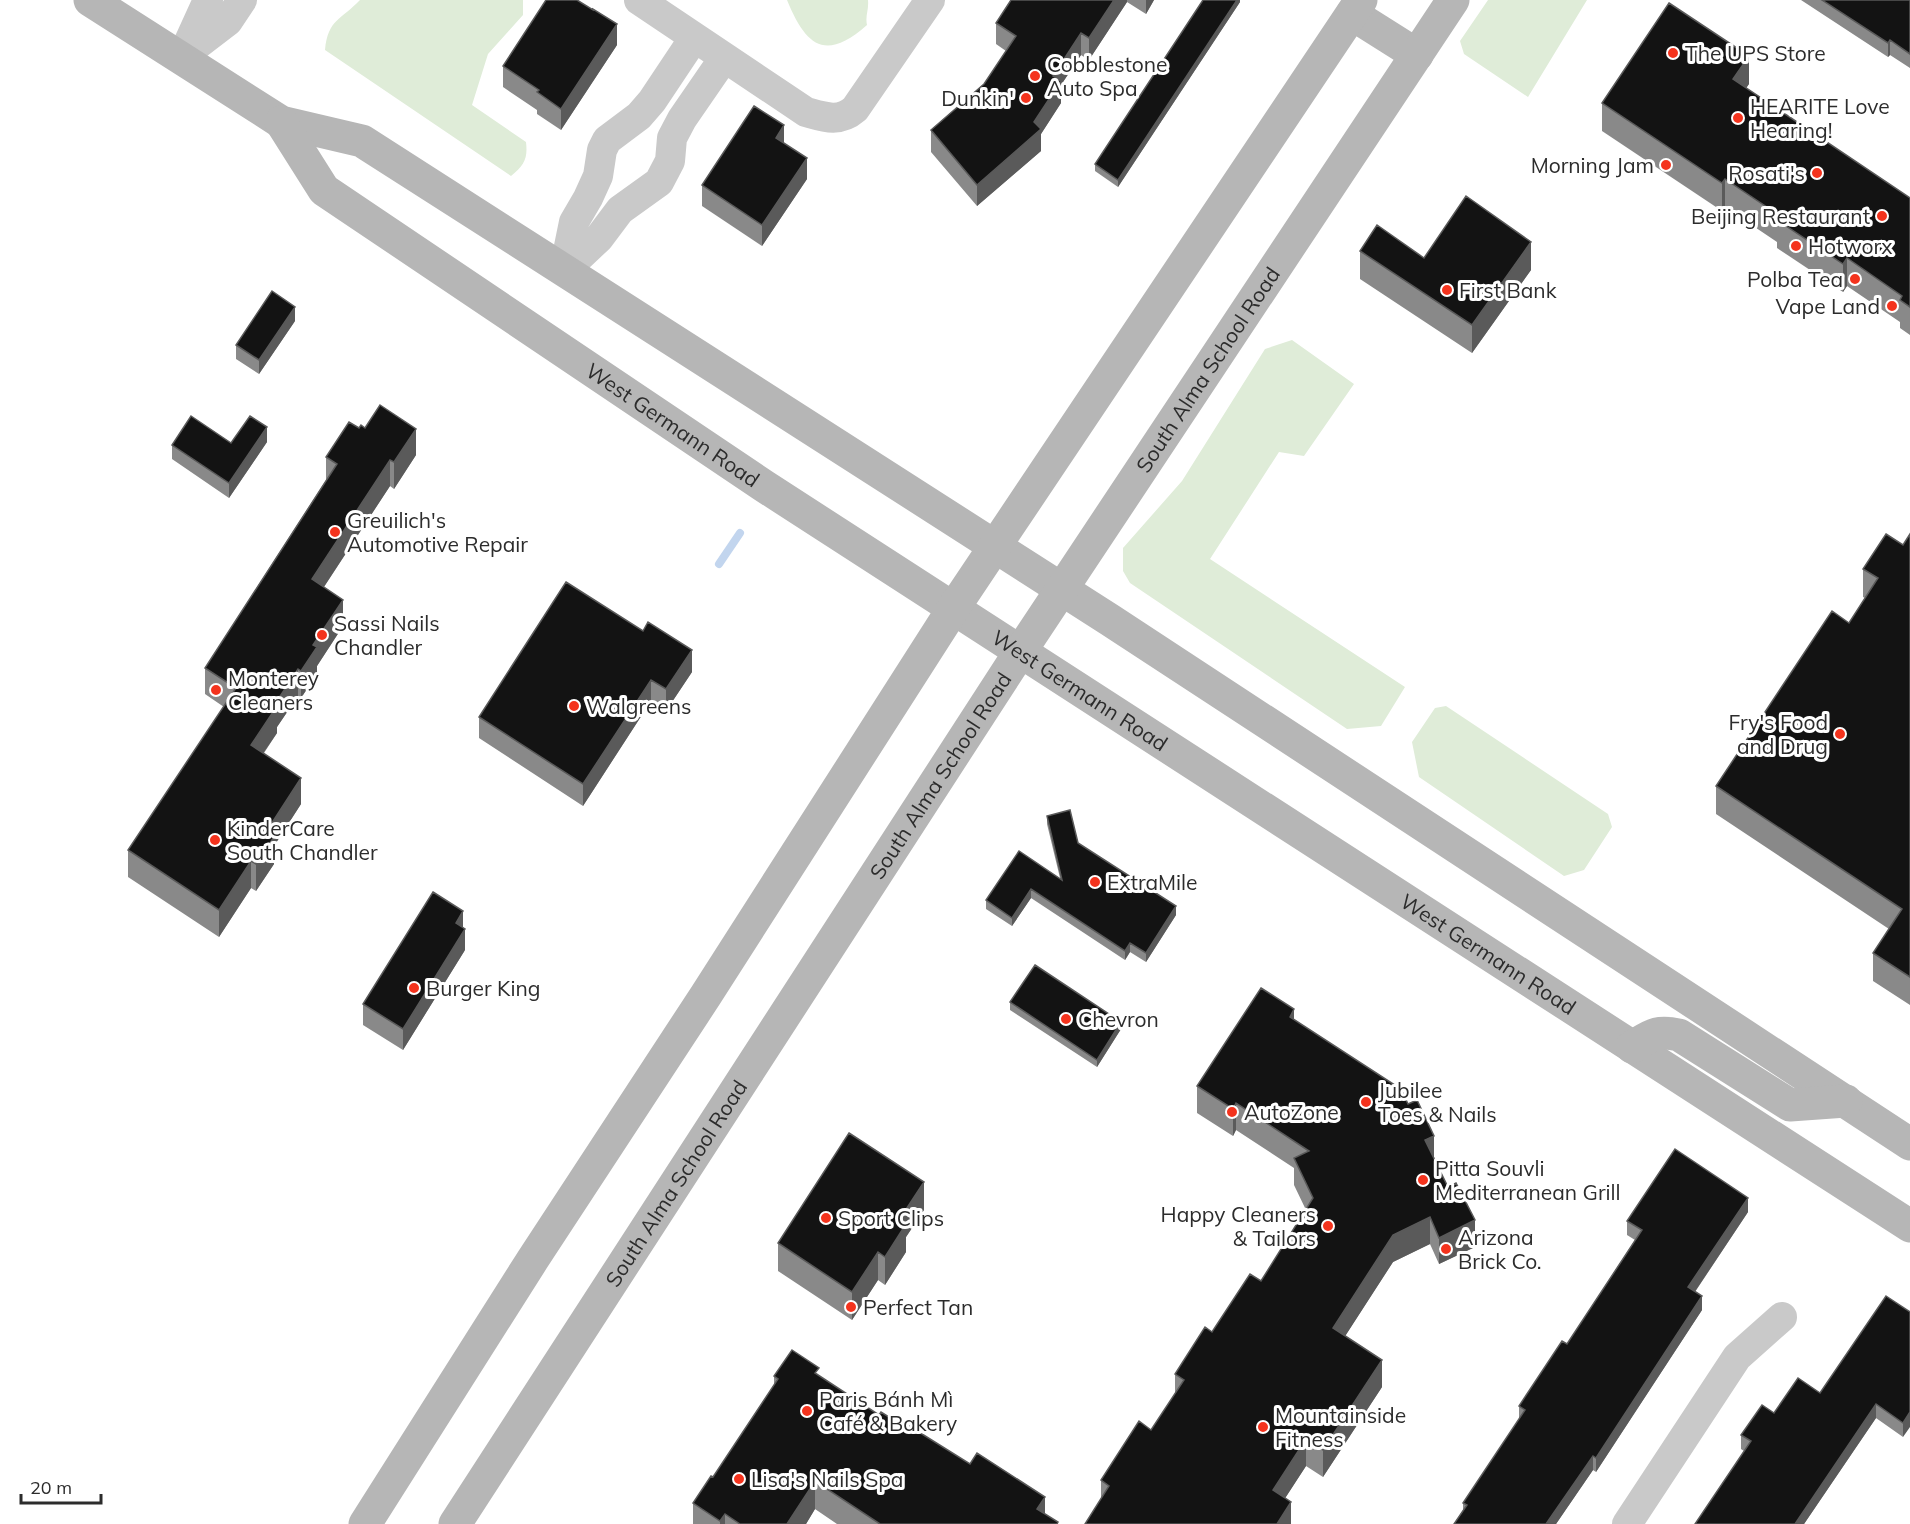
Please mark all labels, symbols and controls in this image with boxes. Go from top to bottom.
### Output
place label: The UPS Store [1685,40,1826,66]
marker: The UPS Store [1666,46,1680,60]
place label: Cobblestone Auto Spa [1047,51,1168,101]
marker: Cobblestone Auto Spa [1028,69,1042,83]
place label: Dunkin' [941,85,1014,111]
marker: Dunkin' [1019,91,1033,105]
place label: HEARITE Love Hearing! [1750,93,1890,143]
marker: HEARITE Love Hearing! [1731,111,1745,125]
place label: Morning Jam [1531,152,1654,178]
marker: Morning Jam [1659,158,1673,172]
place label: Rosati's [1728,160,1805,186]
marker: Rosati's [1810,166,1824,180]
place label: Beijing Restaurant [1691,203,1870,229]
marker: Beijing Restaurant [1875,209,1889,223]
place label: Hotworx [1808,233,1893,259]
marker: Hotworx [1789,239,1803,253]
street label: South Alma School Road [1130,262,1285,477]
place label: Polba Tea [1747,266,1843,292]
marker: Polba Tea [1848,272,1862,286]
place label: First Bank [1459,277,1557,303]
marker: First Bank [1440,283,1454,297]
place label: Vape Land [1775,293,1880,319]
marker: Vape Land [1885,299,1899,313]
street label: West Germann Road [581,357,765,492]
place label: Greuilich's Automotive Repair [347,507,528,557]
marker: Greuilich's Automotive Repair [328,525,342,539]
place label: Sassi Nails Chandler [334,610,440,660]
street label: West Germann Road [987,624,1173,756]
marker: Sassi Nails Chandler [315,628,329,642]
place label: Monterey Cleaners [228,665,319,715]
street label: South Alma School Road [864,667,1017,884]
marker: Monterey Cleaners [209,683,223,697]
place label: Walgreens [586,693,691,719]
marker: Walgreens [567,699,581,713]
place label: Fry's Food and Drug [1728,709,1828,759]
marker: Fry's Food and Drug [1833,727,1847,741]
place label: KinderCare South Chandler [227,815,378,865]
marker: KinderCare South Chandler [208,833,222,847]
place label: ExtraMile [1107,869,1198,895]
marker: ExtraMile [1088,875,1102,889]
street label: West Germann Road [1396,888,1581,1020]
place label: Burger King [426,975,540,1001]
marker: Burger King [407,981,421,995]
place label: Chevron [1078,1006,1159,1032]
marker: Chevron [1059,1012,1073,1026]
street label: South Alma School Road [599,1075,752,1292]
place label: Jubilee Toes & Nails [1378,1077,1497,1127]
marker: Jubilee Toes & Nails [1359,1095,1373,1109]
place label: AutoZone [1244,1099,1339,1125]
marker: AutoZone [1225,1105,1239,1119]
place label: Pitta Souvli Mediterranean Grill [1435,1155,1621,1205]
marker: Pitta Souvli Mediterranean Grill [1416,1173,1430,1187]
place label: Happy Cleaners & Tailors [1161,1201,1316,1251]
place label: Sport Clips [838,1205,944,1231]
marker: Sport Clips [819,1211,833,1225]
marker: Happy Cleaners & Tailors [1321,1219,1335,1233]
place label: Arizona Brick Co. [1458,1224,1542,1274]
marker: Arizona Brick Co. [1439,1242,1453,1256]
place label: Perfect Tan [863,1294,973,1320]
marker: Perfect Tan [844,1300,858,1314]
place label: Paris Bánh Mì Café & Bakery [819,1386,957,1436]
place label: Mountainside Fitness [1275,1402,1406,1452]
marker: Paris Bánh Mì Café & Bakery [800,1404,814,1418]
marker: Mountainside Fitness [1256,1420,1270,1434]
place label: Lisa's Nails Spa [751,1466,903,1492]
scale bar [21,1467,100,1505]
marker: Lisa's Nails Spa [732,1472,746,1486]
text: 20 m [30,1476,72,1499]

